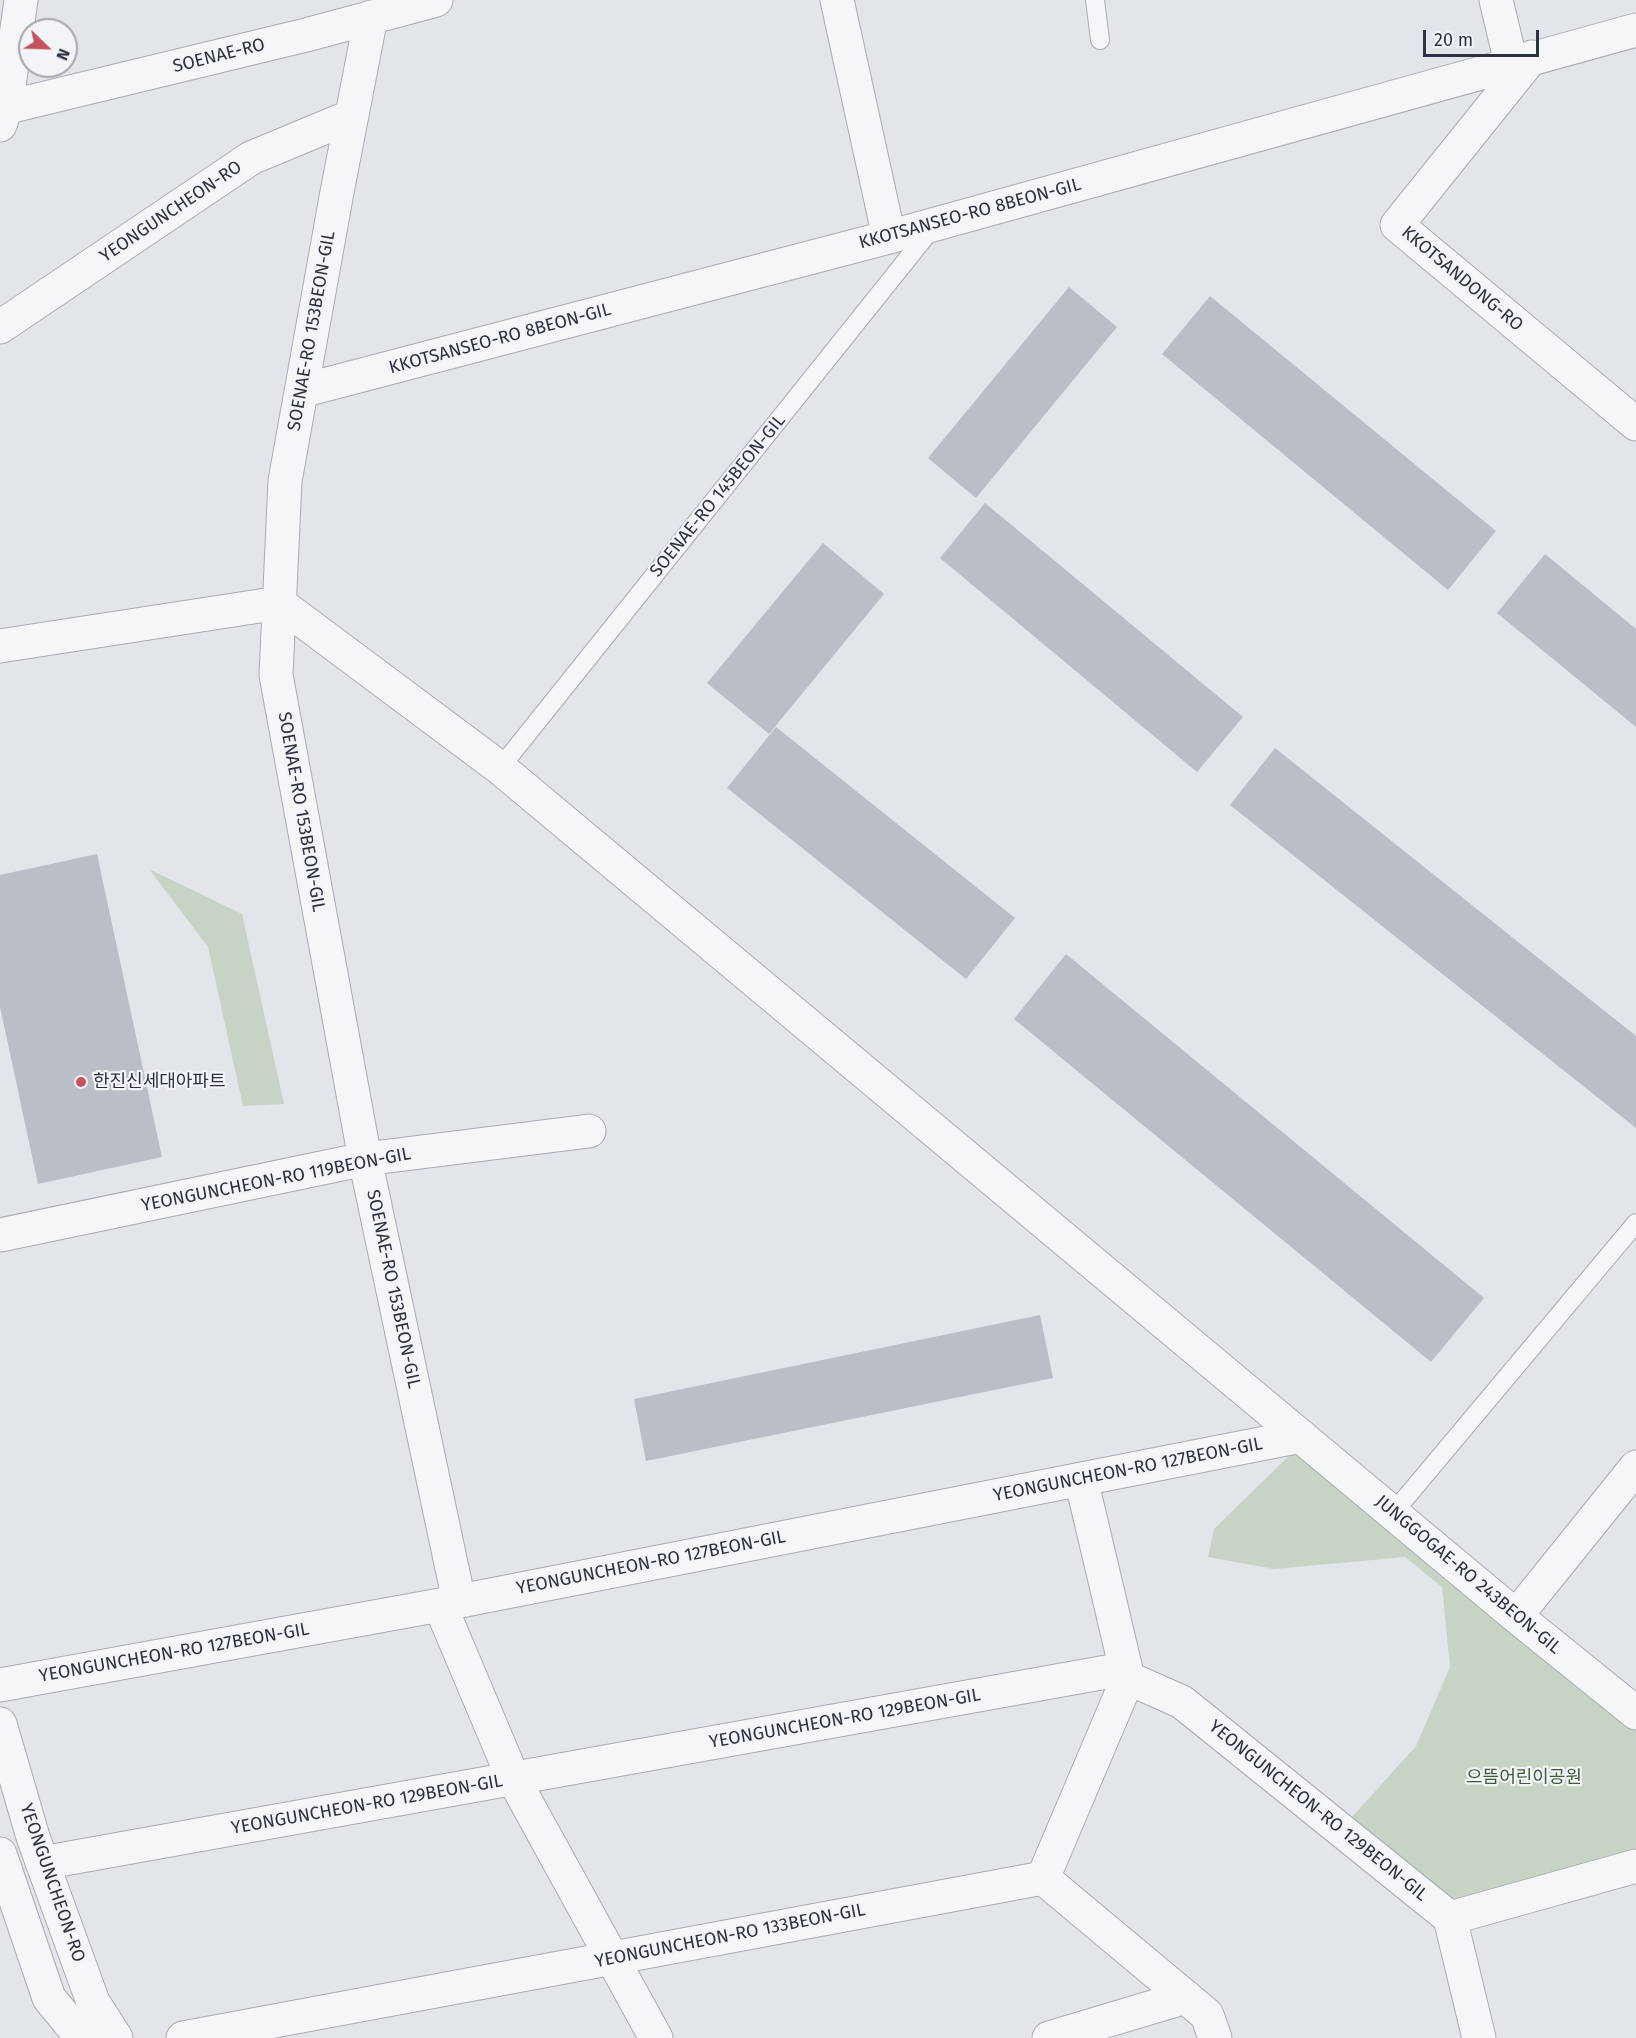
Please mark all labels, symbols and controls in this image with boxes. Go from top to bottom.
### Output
north arrow [18,18,78,78]
scale bar [1426,18,1542,56]
text: 20 m [1434,29,1473,51]
street label: SOENAE-RO [171,34,267,78]
text: N [52,46,74,63]
street label: YEONGUNCHEON-RO [96,156,246,268]
street label: KKOTSANSEO-RO 8BEON-GIL [857,174,1083,254]
street label: KKOTSANDONG-RO [1397,222,1527,336]
street label: SOENAE-RO 153BEON-GIL [284,229,340,433]
street label: KKOTSANSEO-RO 8BEON-GIL [387,299,613,379]
street label: SOENAE-RO 145BEON-GIL [646,410,790,582]
street label: SOENAE-RO 153BEON-GIL [273,710,329,914]
place label: 한진신세대아파트 [93,1071,225,1093]
marker: 한진신세대아파트 [74,1075,88,1089]
street label: YEONGUNCHEON-RO 119BEON-GIL [139,1143,413,1217]
street label: SOENAE-RO 153BEON-GIL [361,1188,425,1390]
street label: YEONGUNCHEON-RO 127BEON-GIL [992,1433,1264,1507]
street label: JUNGGOGAE-RO 243BEON-GIL [1371,1491,1565,1659]
street label: YEONGUNCHEON-RO 127BEON-GIL [515,1526,787,1600]
street label: YEONGUNCHEON-RO 127BEON-GIL [37,1619,311,1687]
street label: YEONGUNCHEON-RO 129BEON-GIL [708,1684,982,1754]
street label: YEONGUNCHEON-RO 129BEON-GIL [1204,1716,1432,1906]
park label: 으뜸어린이공원 [1466,1767,1582,1789]
street label: YEONGUNCHEON-RO 129BEON-GIL [230,1770,504,1840]
street label: YEONGUNCHEON-RO [15,1801,89,1965]
street label: YEONGUNCHEON-RO 133BEON-GIL [593,1899,867,1973]

